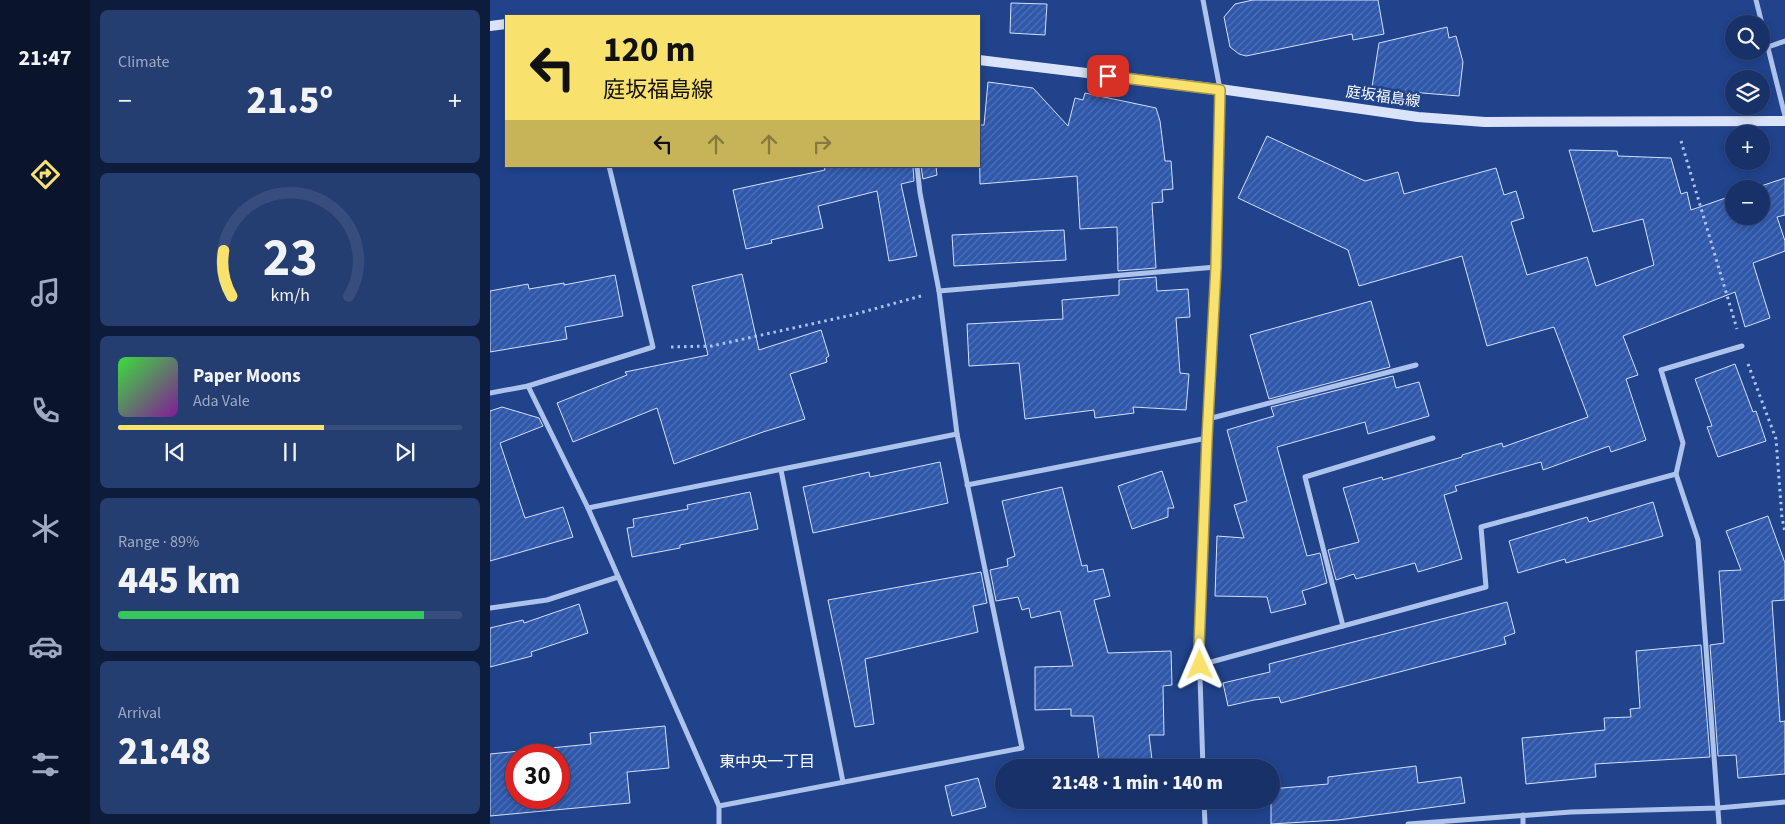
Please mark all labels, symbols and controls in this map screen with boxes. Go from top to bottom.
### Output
map controls [1725,15,1770,225]
button: search [1725,15,1770,60]
text: 120 m [603,25,695,75]
icon: left [520,35,585,100]
text: 21:47 [18,42,72,74]
text: Climate [118,51,169,73]
pin [1087,55,1129,97]
icon: arrive [1094,62,1122,90]
button: layers [1725,70,1770,115]
text: 21.5° [247,74,333,128]
text: 庭坂福島線 [603,74,713,106]
text: − [118,81,132,121]
text: + [448,81,462,121]
street label: 庭坂福島線 [1344,81,1422,113]
button: + [1725,125,1770,170]
icon: left [649,130,677,158]
icon: ahead [702,130,730,158]
icon: ahead [755,130,783,158]
icon: right [808,130,836,158]
icon: directions [28,157,63,192]
button: − [1725,180,1770,225]
text: 23 [263,222,317,296]
icon: music [28,275,63,310]
text: km/h [270,283,310,308]
text: Paper Moons [193,363,301,390]
text: Ada Vale [193,390,250,412]
icon: phone [28,393,63,428]
icon: previous [161,438,189,466]
icon: pause [276,438,304,466]
icon: next [391,438,419,466]
icon: climate [28,511,63,546]
text: Range · 89% [118,531,199,553]
text: 445 km [118,554,240,608]
icon: car [28,629,63,664]
position arrow [1173,638,1225,690]
text: Arrival [118,702,161,724]
text: 21:48 [118,725,211,779]
speed limit sign: 30 [505,744,570,809]
icon: filters [28,747,63,782]
district label: 東中央一丁目 [719,751,815,773]
text: 21:48 · 1 min · 140 m [1052,770,1223,797]

